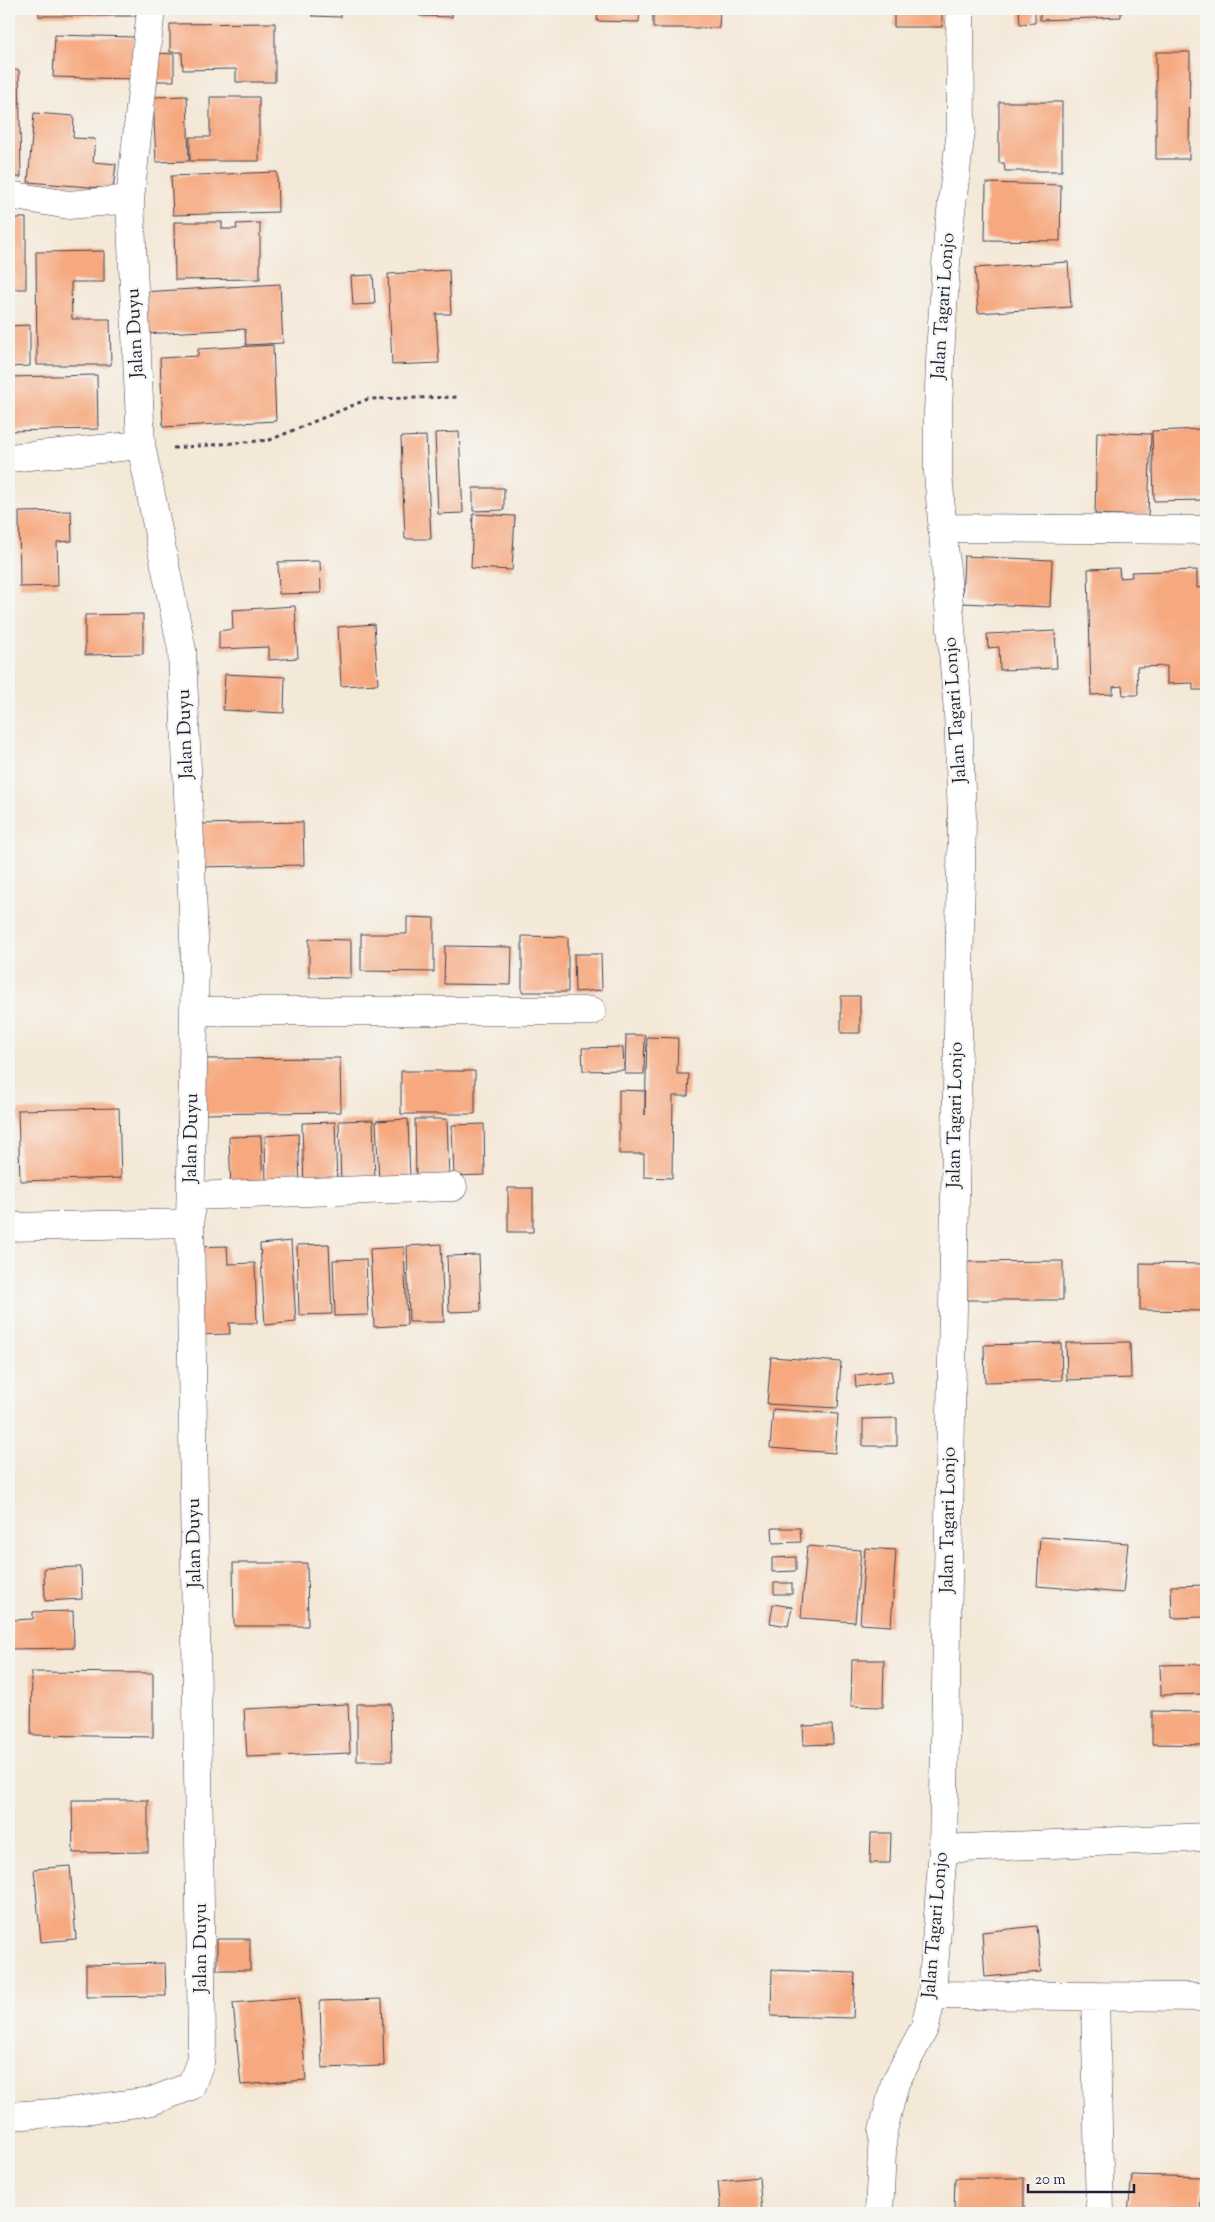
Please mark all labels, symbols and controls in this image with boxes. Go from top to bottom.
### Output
street label: Jalan Tagari Lonjo [925,232,963,381]
street label: Jalan Duyu [120,287,152,380]
street label: Jalan Tagari Lonjo [937,636,975,785]
street label: Jalan Duyu [171,689,201,780]
street label: Jalan Tagari Lonjo [941,1041,971,1190]
street label: Jalan Duyu [178,1093,206,1184]
street label: Jalan Tagari Lonjo [934,1446,964,1595]
street label: Jalan Duyu [181,1498,209,1589]
street label: Jalan Tagari Lonjo [916,1851,956,2000]
street label: Jalan Duyu [188,1903,215,1994]
scale bar [1028,2162,1134,2194]
text: 20 m [1035,2170,1066,2191]

